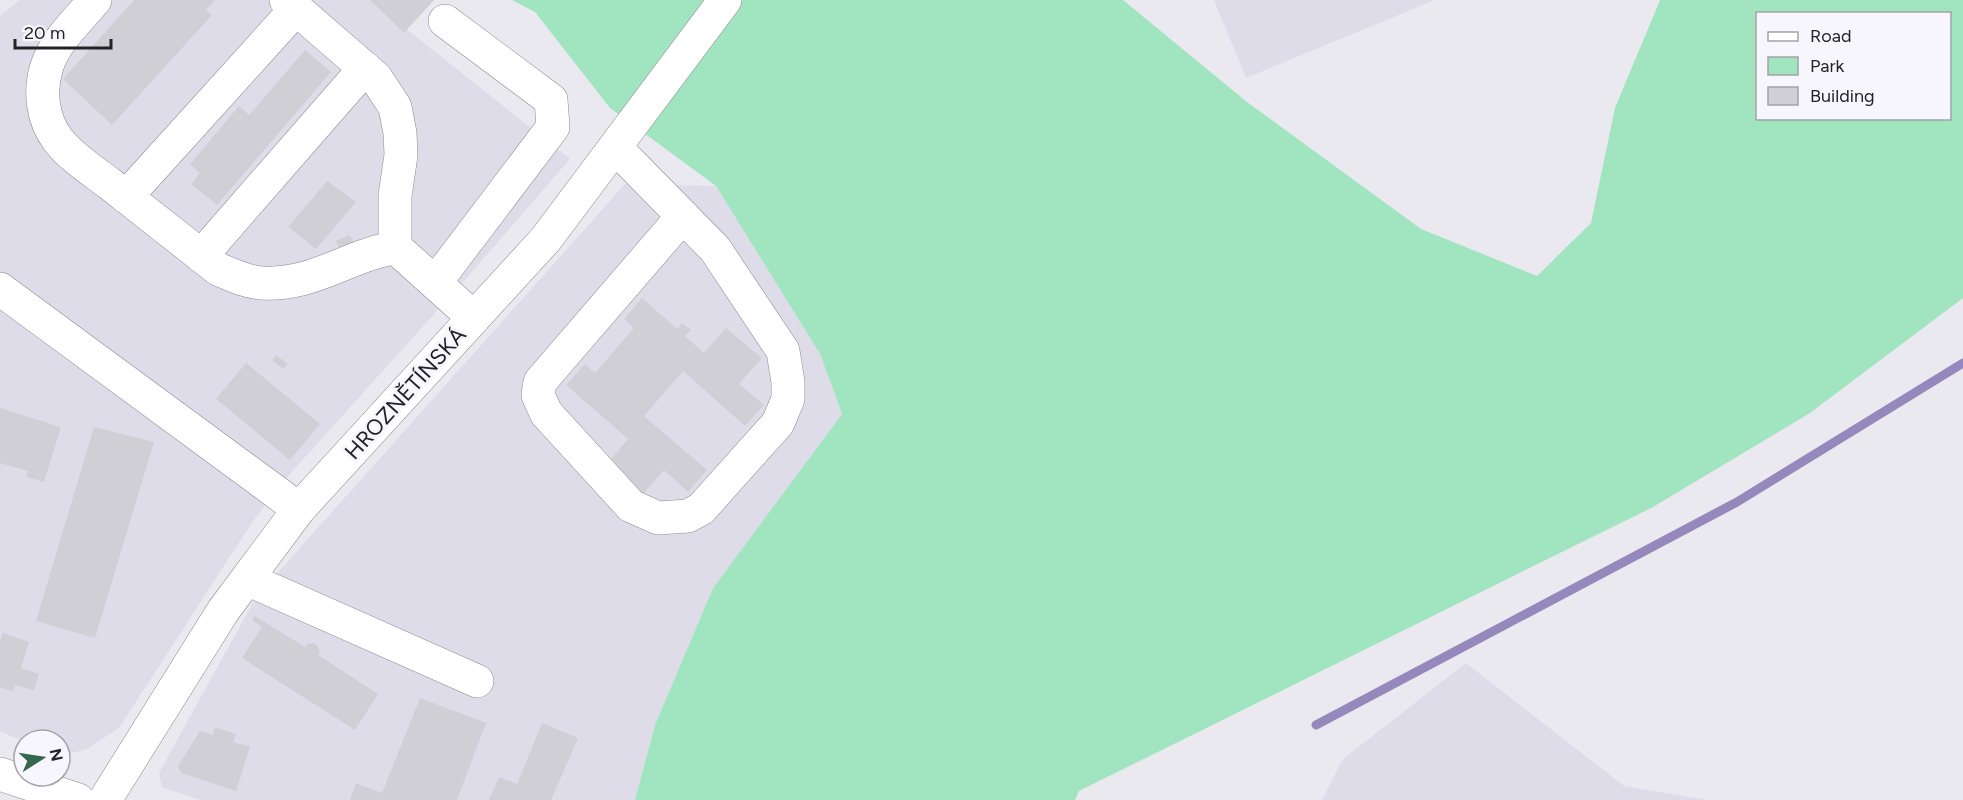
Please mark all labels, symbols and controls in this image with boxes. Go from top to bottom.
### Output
scale bar [15,12,111,50]
legend [1756,12,1951,120]
text: 20 m [24,22,65,44]
text: Road [1810,25,1851,47]
text: Park [1810,55,1845,77]
text: Building [1810,85,1875,107]
street label: HROZNĚTÍNSKÁ [339,322,472,465]
north arrow [12,728,72,788]
text: N [46,747,67,763]

